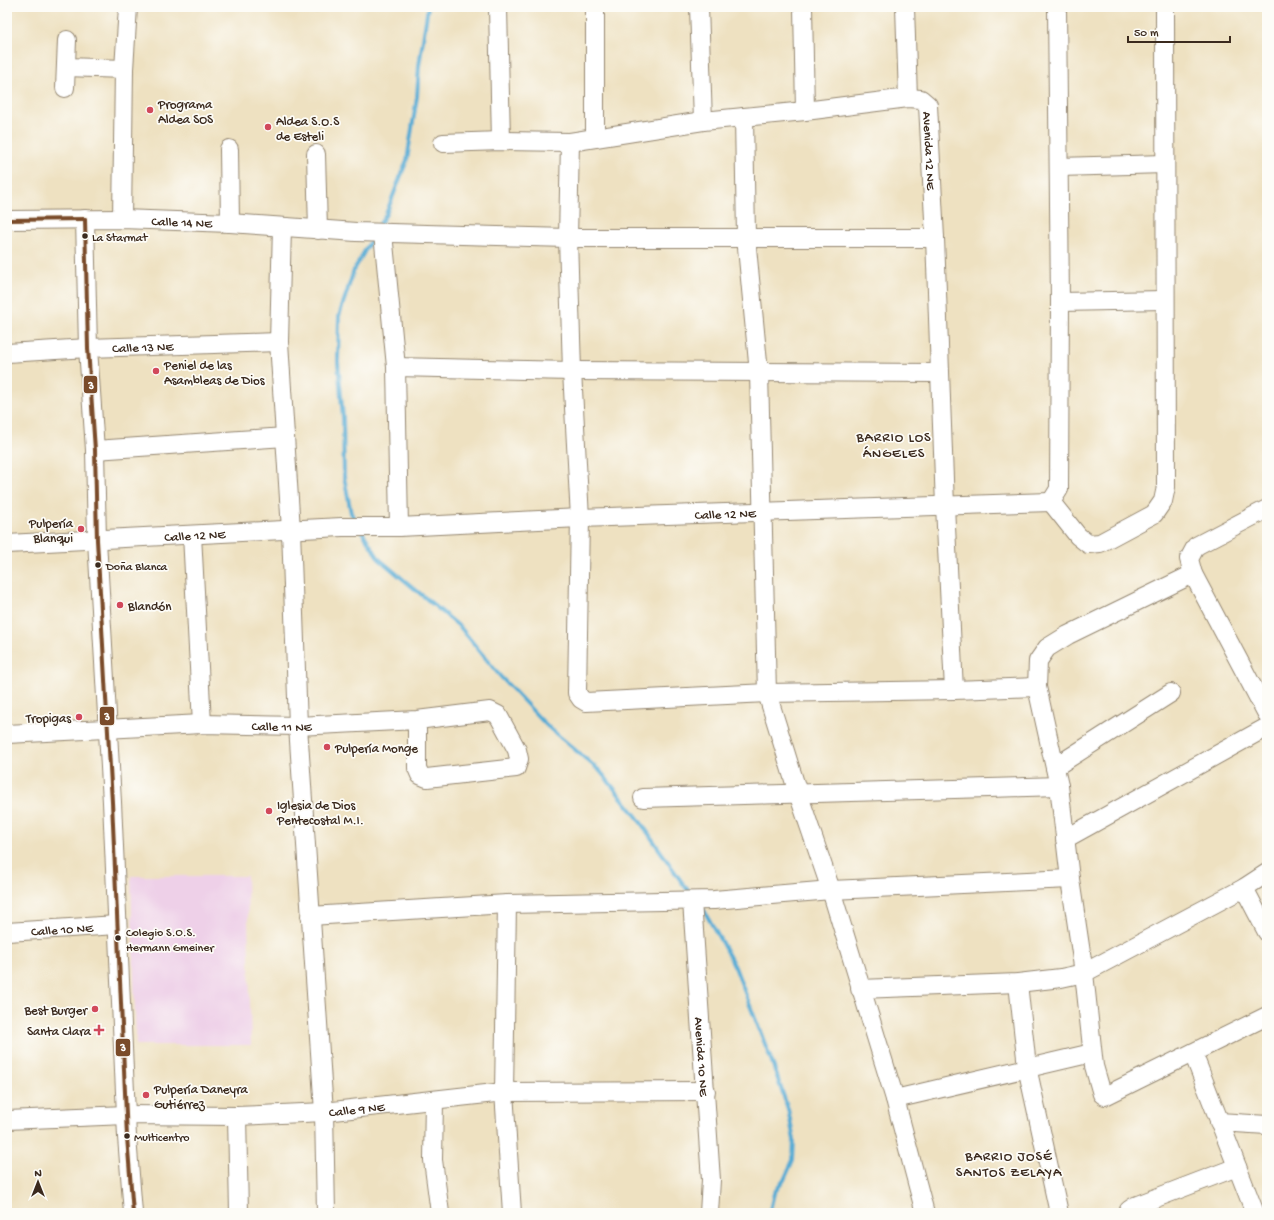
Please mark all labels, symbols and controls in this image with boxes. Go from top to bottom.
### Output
scale bar [1128,18,1230,44]
text: 50 m [1134,27,1159,41]
place label: Programa Aldea SOS [157,98,214,128]
marker: Programa Aldea SOS [145,105,155,115]
street label: Avenida 12 NE [918,111,938,191]
place label: Aldea S.O.S de Esteli [276,115,340,145]
marker: Aldea S.O.S de Esteli [263,122,273,132]
street label: Calle 14 NE [151,215,213,232]
marker: La Starmat [80,231,90,241]
place label: La Starmat [92,232,148,246]
street label: Calle 13 NE [112,340,175,357]
place label: Peniel de las Asambleas de Dios [163,359,266,389]
marker: Peniel de las Asambleas de Dios [151,366,161,376]
line badge: 3 [83,375,98,394]
text: 3 [87,381,94,393]
district label: BARRIO LOS ÁNGELES [855,430,932,463]
street label: Calle 12 NE [695,507,757,524]
place label: Pulpería Blanqui [28,517,74,547]
marker: Pulpería Blanqui [76,524,86,534]
street label: Calle 12 NE [164,528,227,546]
marker: Doña Blanca [93,560,103,570]
place label: Doña Blanca [105,561,167,575]
marker: Blandón [115,600,125,610]
place label: Blandón [127,600,172,615]
line badge: 3 [99,706,115,726]
place label: Tropigas [25,712,72,727]
marker: Tropigas [74,712,84,722]
text: 3 [103,712,110,724]
street label: Calle 11 NE [252,720,313,736]
marker: Pulpería Monge [322,742,332,752]
place label: Pulpería Monge [334,742,418,757]
place label: Iglesia de Dios Pentecostal M.I. [276,799,364,829]
marker: Iglesia de Dios Pentecostal M.I. [264,806,274,816]
street label: Calle 10 NE [31,921,94,940]
place label: Colegio S.O.S. Hermann Gmeiner [126,927,215,956]
marker: Colegio S.O.S. Hermann Gmeiner [113,933,123,943]
place label: Best Burger [23,1004,88,1019]
marker: Best Burger [90,1004,100,1014]
street label: Avenida 10 NE [690,1017,710,1098]
place label: Santa Clara [27,1025,92,1040]
marker: Santa Clara [94,1025,104,1035]
line badge: 3 [115,1038,131,1057]
text: 3 [119,1043,126,1055]
place label: Pulpería Daneyra Gutiérrez [153,1083,249,1113]
marker: Pulpería Daneyra Gutiérrez [141,1090,151,1100]
street label: Calle 9 NE [328,1100,386,1121]
marker: Multicentro [122,1131,132,1141]
place label: Multicentro [134,1132,189,1146]
district label: BARRIO JOSÉ SANTOS ZELAYA [956,1149,1062,1182]
north arrow [18,1162,58,1202]
text: N [34,1168,42,1180]

